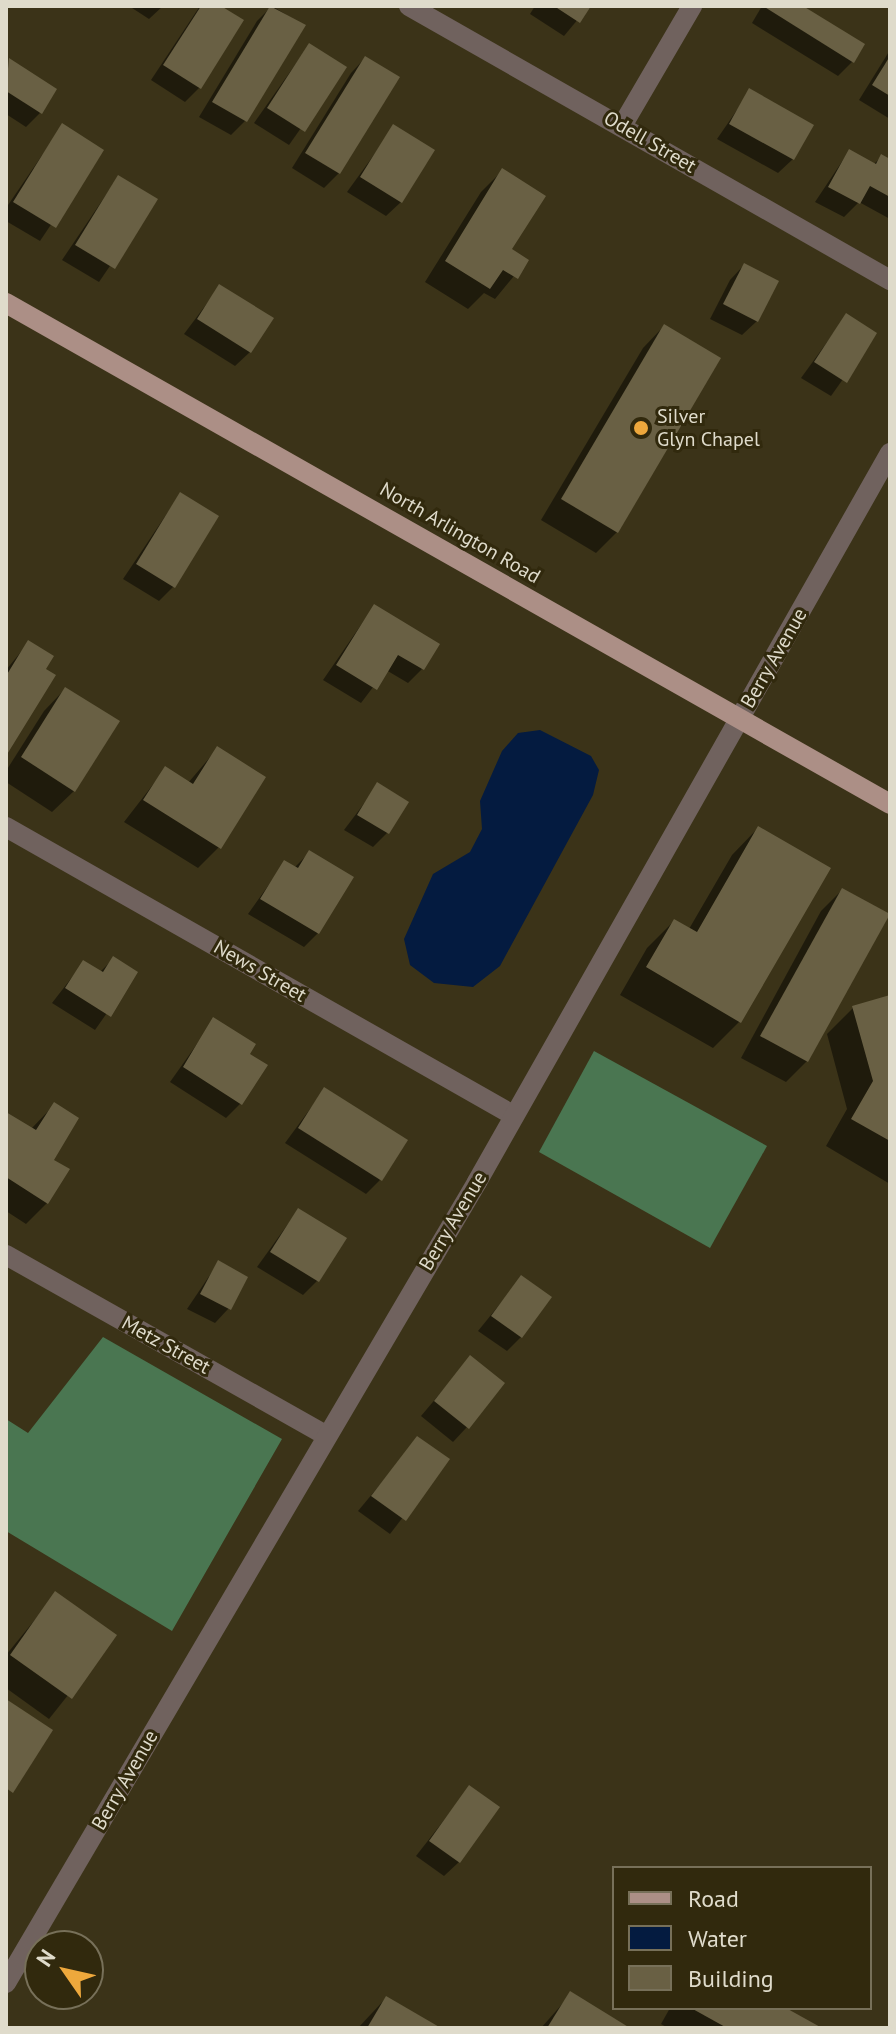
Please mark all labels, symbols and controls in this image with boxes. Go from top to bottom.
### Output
street label: Odell Street [600,106,700,178]
place label: Silver Glyn Chapel [657,404,760,451]
marker: Silver Glyn Chapel [632,419,650,437]
street label: North Arlington Road [375,477,545,589]
street label: Berry Avenue [735,603,813,713]
street label: News Street [209,935,311,1007]
street label: Berry Avenue [414,1167,492,1275]
street label: Metz Street [117,1311,215,1379]
street label: Berry Avenue [86,1725,164,1835]
legend [612,1866,872,2010]
text: Road [688,1883,739,1914]
text: Water [688,1923,747,1954]
north arrow [24,1930,104,2010]
text: N [30,1944,61,1972]
text: Building [688,1963,774,1994]

